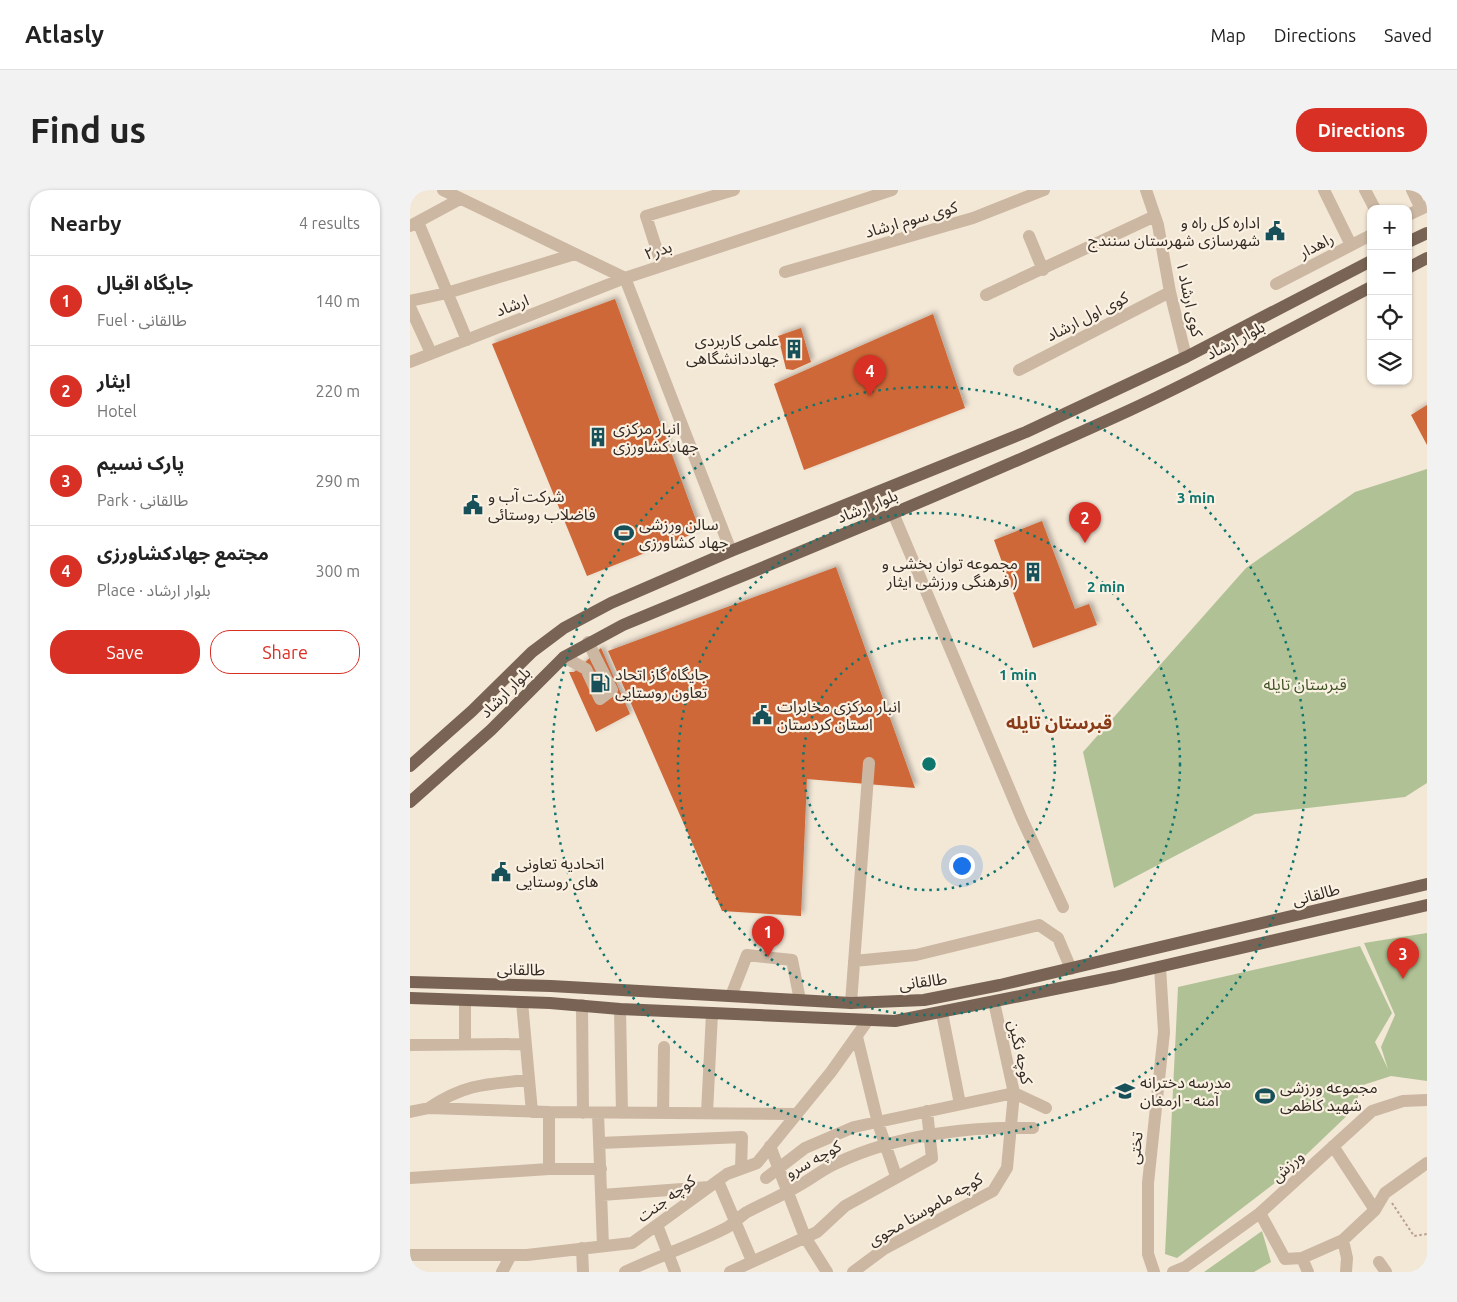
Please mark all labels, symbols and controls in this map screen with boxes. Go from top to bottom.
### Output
text: Atlasly [25,21,104,48]
text: Map [1210,25,1246,45]
text: Directions [1274,25,1356,45]
text: Saved [1384,25,1432,45]
button: Directions [1296,108,1427,152]
text: Find us [30,110,146,150]
street label: کوی سوم ارشاد [863,197,961,245]
map controls [1367,205,1412,385]
button: + [1367,205,1412,250]
text: Nearby [50,211,121,235]
place label: اداره کل راه و شهرسازی شهرستان سنندج [1088,213,1260,253]
text: 4 results [299,214,360,232]
public building icon: اداره کل راه و شهرسازی شهرستان سنندج [1264,220,1286,242]
street label: راهدار [1295,229,1337,263]
street label: بدر۲ [642,237,674,264]
button: − [1367,250,1412,295]
street label: کوی ارشاد ۱ [1172,260,1207,339]
text: جایگاه اقبال [97,272,193,294]
street label: کوی اول ارشاد [1043,287,1132,346]
street label: ارشاد [493,290,531,320]
text: 1 [61,292,71,310]
text: 140 m [315,292,360,310]
button: locate [1367,295,1412,340]
text: Fuel · طالقانی [97,311,187,329]
street label: بلوار ارشاد [1202,317,1268,364]
place label: علمی کاربردی جهاددانشگاهی [686,331,779,368]
building icon: علمی کاربردی جهاددانشگاهی [783,338,805,360]
button: layers [1367,340,1412,385]
pin: 4 [854,355,886,396]
text: ایثار [97,370,131,392]
text: 2 [61,382,71,400]
text: 220 m [315,382,360,400]
text: Hotel [97,402,137,420]
place label: انبار مرکزی جهادکشاورزی [613,419,699,456]
building icon: انبار مرکزی جهادکشاورزی [587,426,609,448]
text: پارک نسیم [97,452,184,474]
text: 3 [61,472,71,490]
text: 290 m [315,472,360,490]
street label: بلوار ارشاد [834,486,900,527]
place label: شرکت آب و فاضلاب روستائی [488,487,596,524]
text: 3 min [1177,489,1215,506]
text: Park · طالقانی [97,491,188,509]
public building icon: شرکت آب و فاضلاب روستائی [462,494,484,516]
pin: 2 [1069,502,1101,543]
place label: سالن ورزشی جهاد کشاورزی [639,515,728,552]
sports icon: سالن ورزشی جهاد کشاورزی [613,522,635,544]
text: مجتمع جهادکشاورزی [97,542,269,564]
place label: مجموعه توان بخشی و فرهنگی ورزشی ایثار ) [882,554,1018,591]
building icon: مجموعه توان بخشی و فرهنگی ورزشی ایثار ) [1022,561,1044,583]
text: 4 [61,562,71,580]
text: 300 m [315,562,360,580]
text: 2 min [1087,578,1125,595]
text: Place · بلوار ارشاد [97,581,211,599]
button: Save [50,630,200,674]
button: Share [210,630,360,674]
street label: بلوار ارشاد [476,663,535,722]
place label: جایگاه گاز اتحاد تعاون روستایی [615,665,709,702]
text: 1 min [999,666,1037,683]
fuel station icon: جایگاه گاز اتحاد تعاون روستایی [589,672,611,694]
park label: قبرستان تایله [1263,675,1347,694]
place label: انبار مرکزی مخابرات استان کردستان [777,697,901,734]
public building icon: انبار مرکزی مخابرات استان کردستان [751,704,773,726]
district label: قبرستان تایله [1006,712,1112,734]
centre of rings [920,755,938,773]
your location [949,853,975,879]
place label: اتحادیه تعاونی های روستایی [516,854,604,891]
public building icon: اتحادیه تعاونی های روستایی [490,861,512,883]
street label: طالقانی [1290,879,1342,910]
pin: 1 [752,916,784,957]
pin: 3 [1387,938,1419,979]
street label: طالقانی [497,960,545,979]
street label: طالقانی [898,969,948,994]
street label: کوچه نگین [1003,1018,1037,1087]
place label: مدرسه دخترانه آمنه - ارمغان [1140,1073,1231,1110]
place label: مجموعه ورزشی شهید کاظمی [1280,1078,1378,1115]
school or university icon: مدرسه دخترانه آمنه - ارمغان [1114,1080,1136,1102]
sports icon: مجموعه ورزشی شهید کاظمی [1254,1085,1276,1107]
street label: تختی [1124,1131,1147,1165]
street label: کوچه سرو [782,1136,845,1183]
street label: ورزش [1267,1147,1308,1186]
street label: کوچه ماموستا محوی [865,1169,987,1251]
street label: کوچه جنت [633,1171,700,1227]

